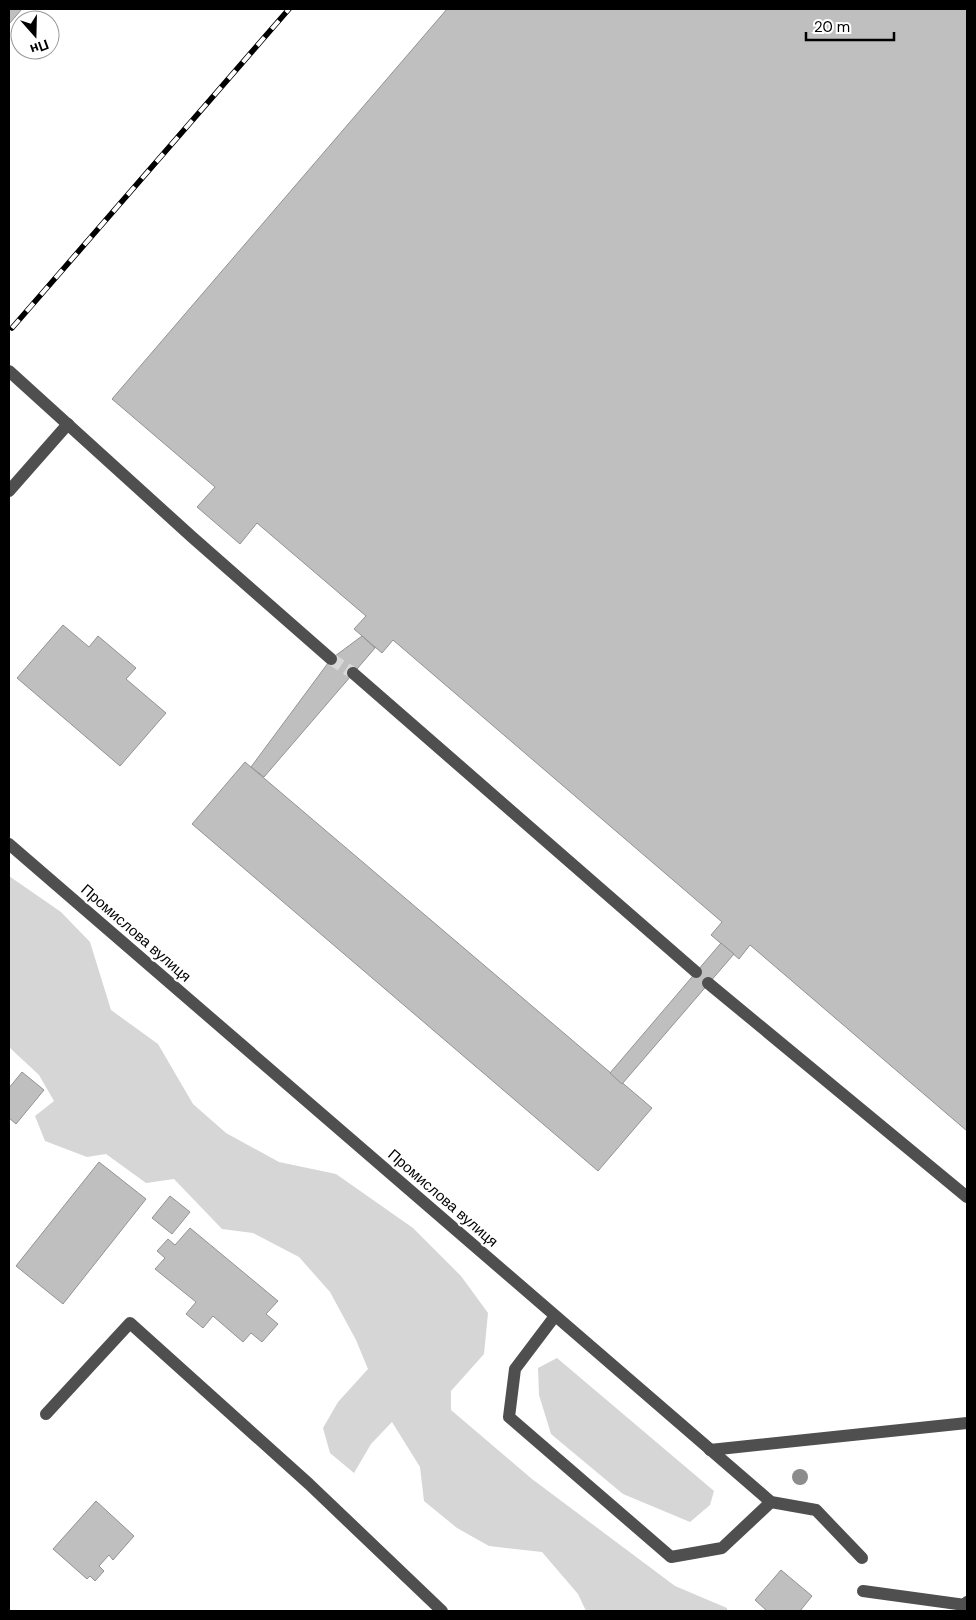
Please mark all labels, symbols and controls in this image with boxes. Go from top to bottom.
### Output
north arrow [10,10,60,60]
scale bar [806,10,894,42]
text: 20 m [814,17,850,37]
text: Пн [28,36,51,59]
street label: Промислова вулиця [77,880,195,986]
street label: Промислова вулиця [384,1145,502,1251]

